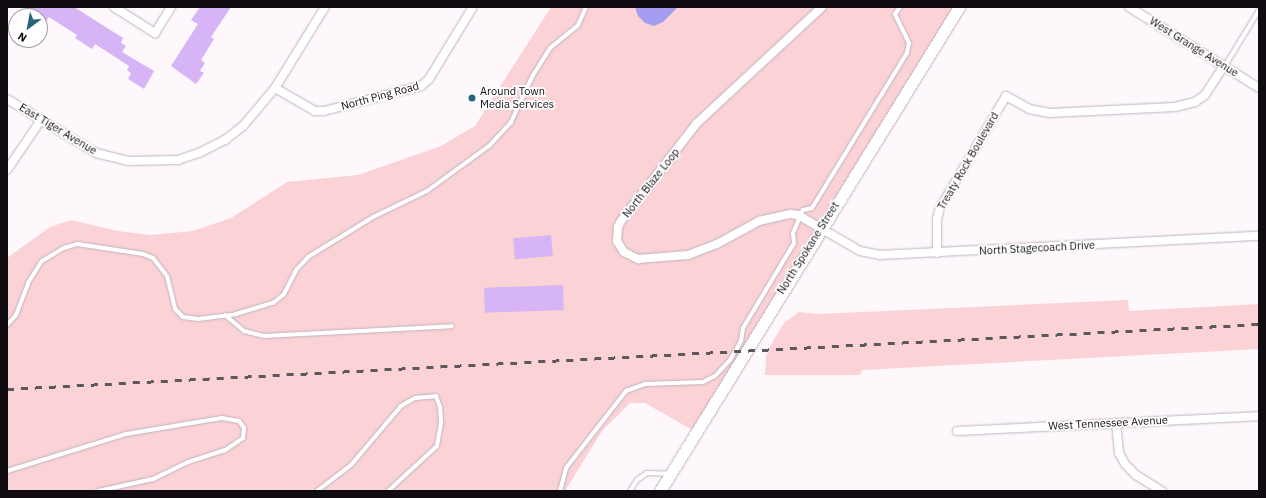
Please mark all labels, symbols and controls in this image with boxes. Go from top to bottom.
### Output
north arrow [8,8,48,48]
street label: West Grange Avenue [1147,14,1241,80]
text: N [15,29,29,45]
street label: North Ping Road [340,79,420,113]
place label: Around Town Media Services [480,85,554,111]
marker: Around Town Media Services [467,93,477,103]
street label: East Tiger Avenue [17,101,99,157]
street label: Treaty Rock Boulevard [935,110,1001,212]
street label: North Blaze Loop [620,146,682,220]
street label: North Spokane Street [774,199,842,297]
street label: North Stagecoach Drive [979,238,1095,258]
street label: West Tennessee Avenue [1048,413,1168,433]

